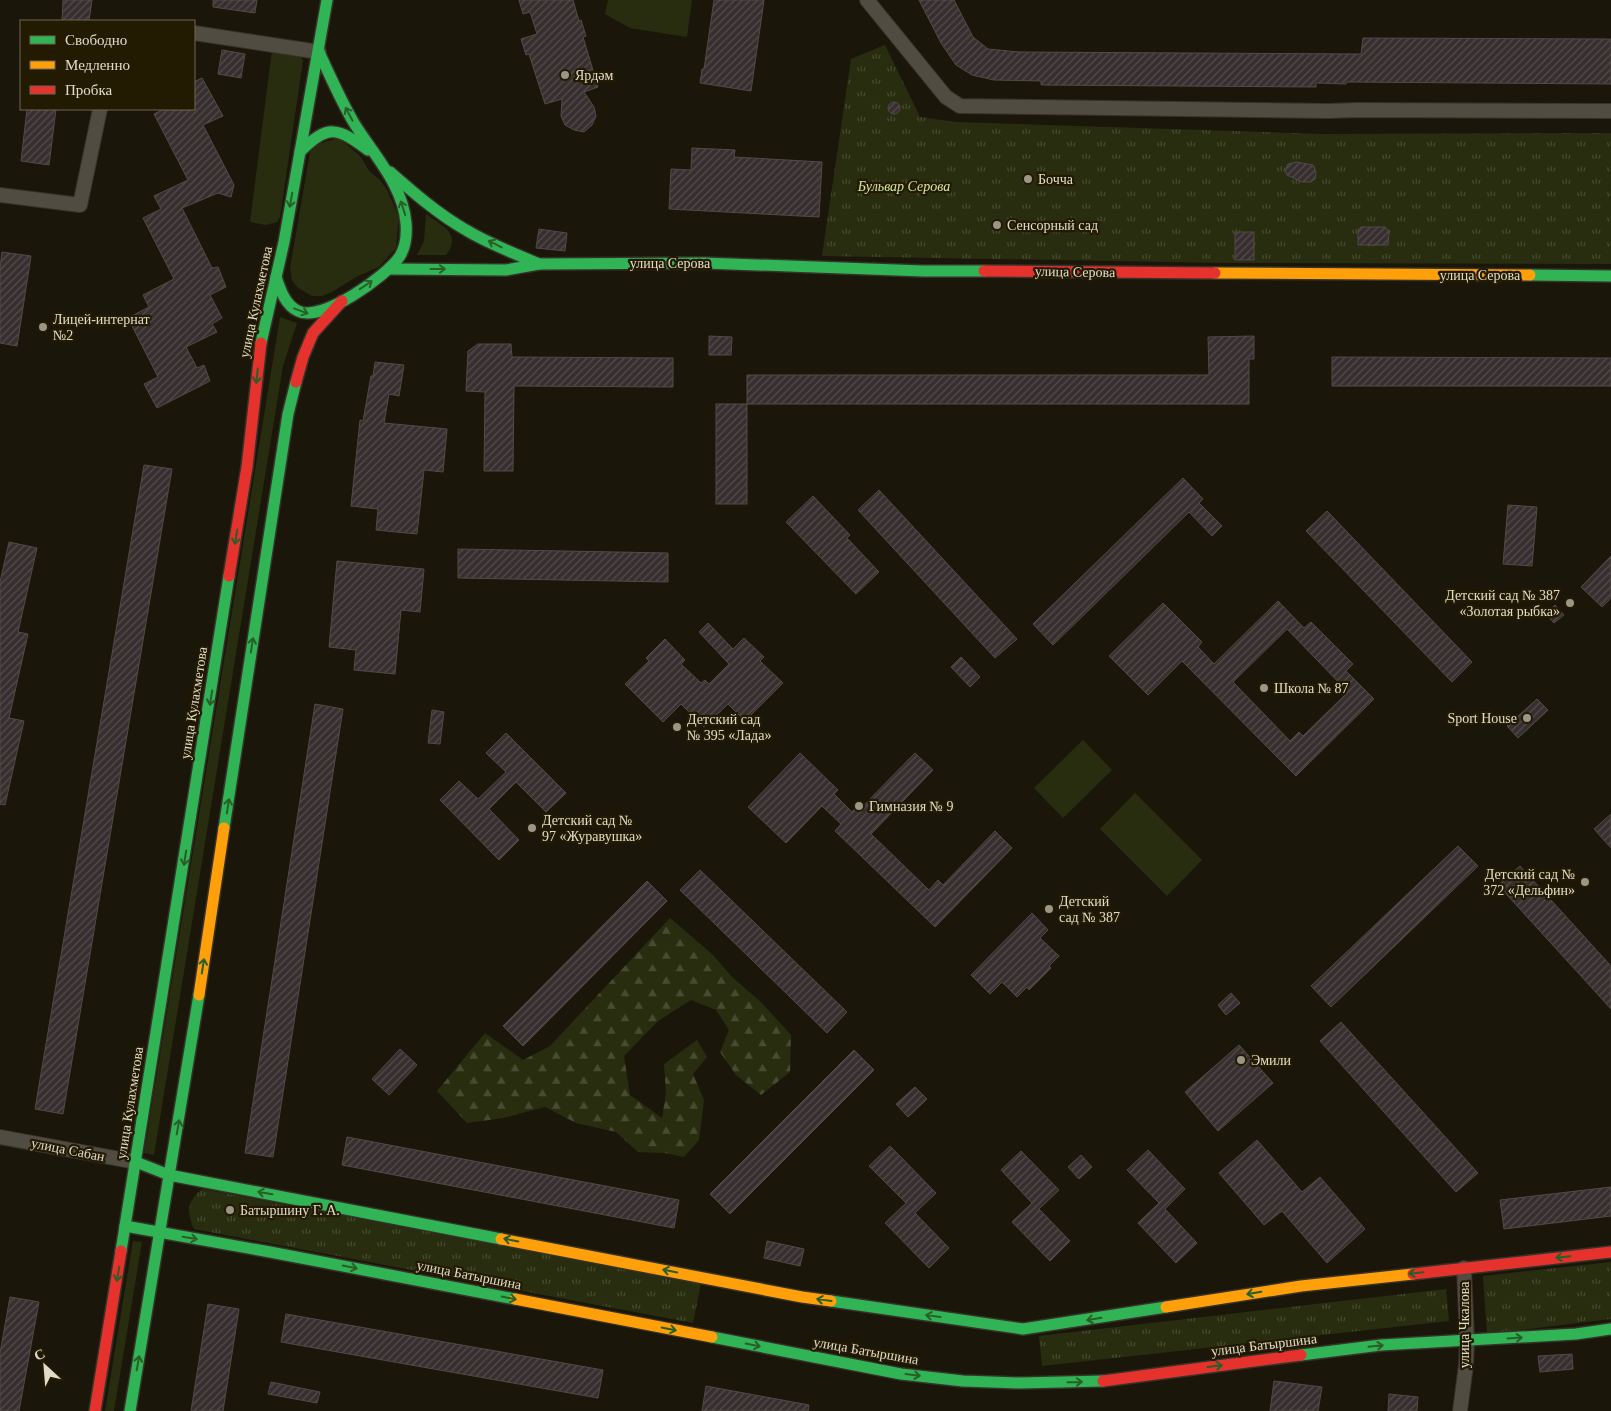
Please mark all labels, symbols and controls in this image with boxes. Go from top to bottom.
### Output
legend [20,20,195,110]
text: Свободно [65,32,127,48]
text: Медленно [65,57,130,73]
place label: Ярдәм [575,68,613,83]
marker: Ярдәм [559,69,571,81]
text: Пробка [65,82,113,98]
one-way arrow [344,106,354,121]
place label: Бочча [1038,172,1074,187]
marker: Бочча [1022,173,1034,185]
park label: Бульвар Серова [857,179,950,194]
one-way arrow [286,192,295,208]
one-way arrow [397,201,407,217]
place label: Сенсорный сад [1007,218,1098,233]
marker: Сенсорный сад [991,219,1003,231]
one-way arrow [488,239,503,248]
street label: улица Кулахметова [237,244,275,359]
street label: улица Серова [630,256,711,271]
one-way arrow [430,264,446,274]
street label: улица Серова [1035,264,1116,280]
street label: улица Серова [1440,268,1521,283]
one-way arrow [358,280,372,290]
one-way arrow [293,307,308,316]
place label: Лицей-интернат №2 [53,312,150,343]
marker: Лицей-интернат №2 [37,321,49,333]
one-way arrow [252,368,262,384]
one-way arrow [231,529,241,545]
place label: Детский сад № 387 «Золотая рыбка» [1445,588,1560,619]
marker: Детский сад № 387 «Золотая рыбка» [1564,597,1576,609]
one-way arrow [248,638,258,654]
street label: улица Кулахметова [178,645,210,760]
place label: Школа № 87 [1274,681,1349,696]
marker: Школа № 87 [1258,682,1270,694]
one-way arrow [205,689,215,705]
place label: Sport House [1447,711,1517,726]
place label: Детский сад № 395 «Лада» [687,712,771,743]
marker: Sport House [1521,712,1533,724]
marker: Детский сад № 395 «Лада» [671,721,683,733]
one-way arrow [223,798,233,814]
place label: Гимназия № 9 [869,799,953,814]
marker: Гимназия № 9 [853,800,865,812]
place label: Детский сад № 97 «Журавушка» [542,813,642,844]
marker: Детский сад № 97 «Журавушка» [526,822,538,834]
one-way arrow [179,850,189,866]
place label: Детский сад № 372 «Дельфин» [1483,867,1575,898]
marker: Детский сад № 372 «Дельфин» [1579,876,1591,888]
place label: Детский сад № 387 [1059,894,1120,925]
marker: Детский сад № 387 [1043,903,1055,915]
one-way arrow [198,959,208,975]
street label: улица Кулахметова [114,1045,146,1160]
place label: Эмили [1251,1053,1292,1068]
marker: Эмили [1235,1054,1247,1066]
one-way arrow [173,1119,183,1135]
street label: улица Сабан [30,1136,106,1165]
one-way arrow [258,1187,274,1197]
place label: Батыршину Г. А. [240,1203,340,1218]
marker: Батыршину Г. А. [224,1204,236,1216]
one-way arrow [182,1233,198,1243]
one-way arrow [503,1235,519,1244]
one-way arrow [1555,1253,1571,1262]
street label: улица Батыршина [415,1257,523,1293]
one-way arrow [341,1263,357,1273]
one-way arrow [112,1266,122,1282]
one-way arrow [663,1266,679,1275]
one-way arrow [1408,1268,1424,1278]
street label: улица Чкалова [1457,1281,1472,1368]
one-way arrow [1247,1288,1263,1298]
one-way arrow [501,1294,517,1303]
one-way arrow [816,1295,832,1305]
one-way arrow [925,1311,941,1321]
one-way arrow [1086,1314,1102,1324]
one-way arrow [661,1325,677,1334]
street label: улица Батыршина [1210,1331,1319,1359]
one-way arrow [1507,1333,1523,1342]
street label: улица Батыршина [812,1334,920,1368]
north arrow [20,1341,70,1391]
one-way arrow [745,1341,761,1351]
one-way arrow [1368,1341,1384,1351]
text: С [32,1346,47,1364]
one-way arrow [134,1355,144,1371]
one-way arrow [1206,1361,1222,1371]
one-way arrow [905,1370,921,1380]
one-way arrow [1067,1378,1083,1387]

